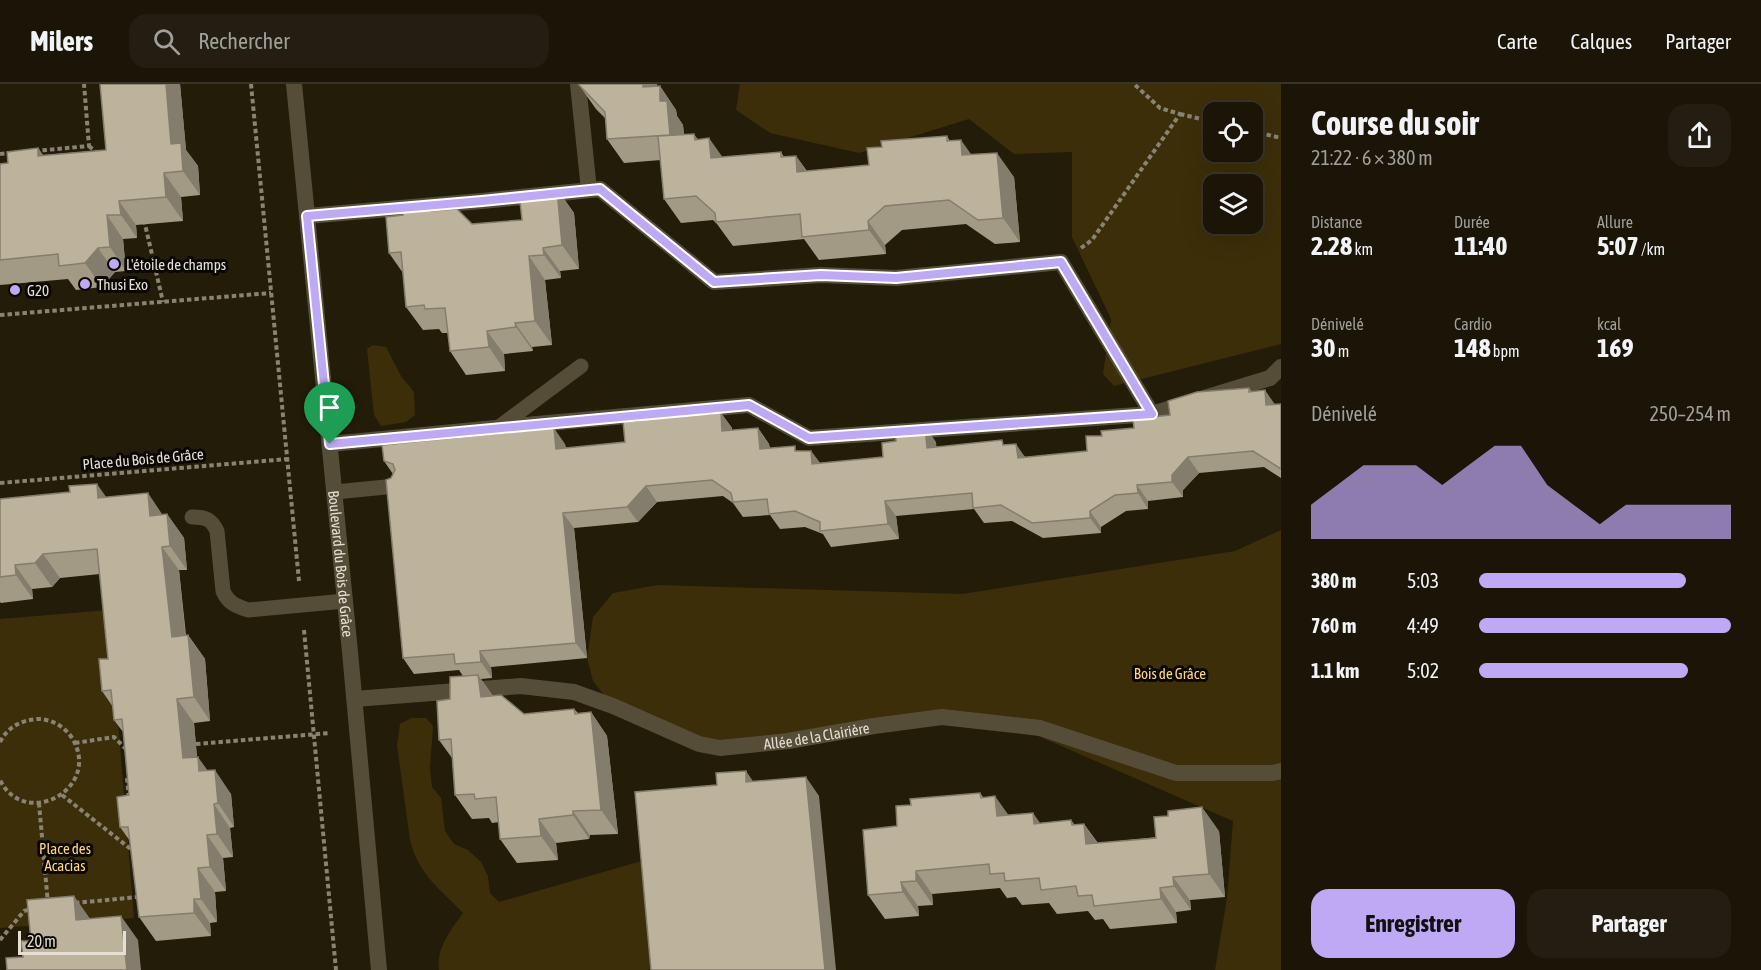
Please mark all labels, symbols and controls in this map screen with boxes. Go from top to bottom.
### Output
search box [129,14,549,68]
text: Milers [30,25,93,57]
icon: search [150,25,183,58]
text: Rechercher [198,28,290,54]
text: Carte [1497,29,1538,53]
text: Calques [1571,29,1632,53]
text: Partager [1665,29,1731,53]
map controls [1203,102,1263,234]
button: locate [1203,102,1263,162]
text: Course du soir [1311,104,1479,142]
button: share [1668,104,1731,167]
text: 21:22 · 6 × 380 m [1311,146,1433,169]
button: layers [1203,174,1263,234]
text: Distance [1311,213,1362,231]
text: Durée [1454,213,1490,231]
text: Allure [1597,213,1633,231]
text: 2.28 [1311,231,1352,261]
text: 11:40 [1454,231,1508,261]
text: 5:07 [1597,231,1639,261]
text: km [1352,240,1373,258]
text: /km [1639,240,1665,258]
place label: L'étoile de champs [126,256,226,273]
marker: L'étoile de champs [107,257,121,271]
place label: Thusi Exo [97,276,148,293]
marker: Thusi Exo [78,277,92,291]
place label: G20 [27,282,49,299]
marker: G20 [8,283,22,297]
text: Dénivelé [1311,315,1364,333]
text: Cardio [1454,315,1492,333]
text: kcal [1597,315,1621,333]
text: 30 [1311,333,1335,363]
text: 148 [1454,333,1491,363]
text: 169 [1597,333,1634,363]
text: m [1335,342,1349,360]
text: bpm [1491,342,1520,360]
pin [304,382,355,444]
icon: arrive [313,391,346,424]
text: Dénivelé [1311,402,1377,425]
text: 250–254 m [1649,402,1731,425]
street label: Place du Bois de Grâce [82,445,204,473]
street label: Boulevard du Bois de Grâce [326,489,357,638]
text: 380 m [1311,569,1356,592]
text: 5:03 [1407,569,1439,592]
text: 760 m [1311,614,1356,637]
text: 4:49 [1407,614,1439,637]
text: 1.1 km [1311,659,1359,682]
text: 5:02 [1407,659,1439,682]
park label: Bois de Grâce [1134,665,1206,682]
street label: Allée de la Clairière [763,718,871,752]
park label: Place des Acacias [39,840,91,874]
button: Enregistrer [1311,889,1515,958]
button: Partager [1527,889,1731,958]
scale bar [18,928,126,956]
text: 20 m [27,932,56,950]

